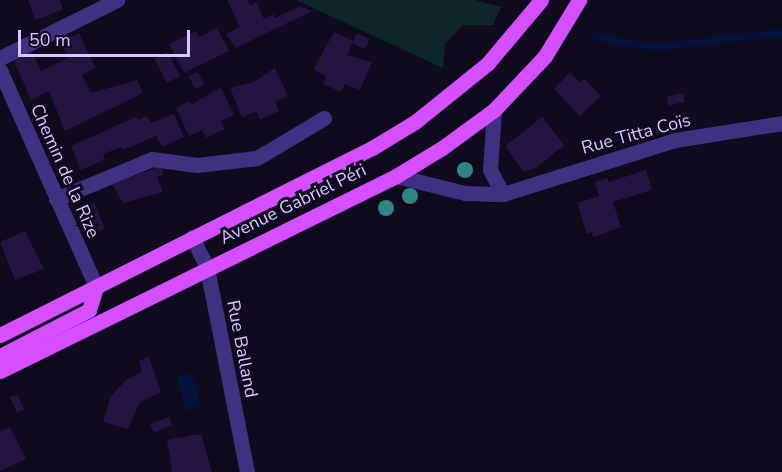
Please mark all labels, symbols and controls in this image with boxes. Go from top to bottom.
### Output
scale bar [21,18,194,56]
text: 50 m [29,28,71,52]
street label: Chemin de la Rize [26,101,104,241]
street label: Rue Titta Coïs [579,109,693,159]
street label: Avenue Gabriel Péri [216,159,370,249]
street label: Rue Balland [222,298,262,400]

